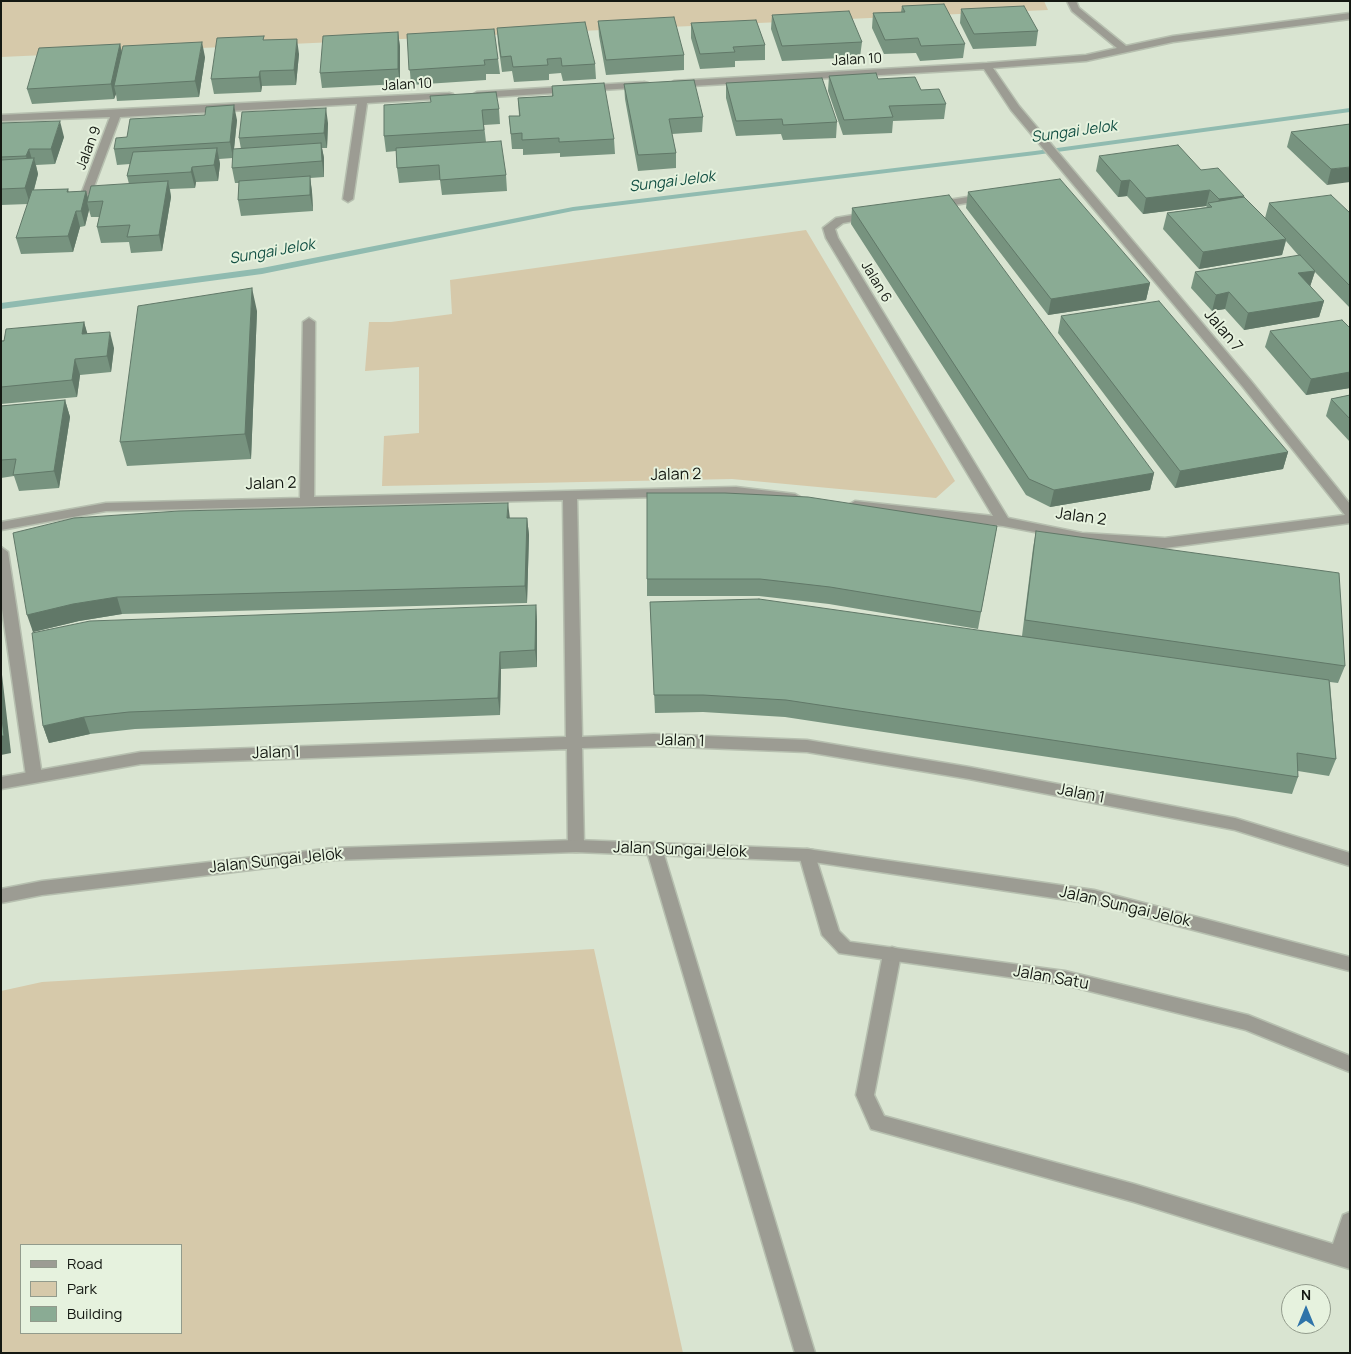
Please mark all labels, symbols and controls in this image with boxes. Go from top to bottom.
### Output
street label: Jalan 10 [831,50,883,70]
street label: Jalan 10 [381,75,433,95]
water label: Sungai Jelok [1030,117,1118,147]
street label: Jalan 9 [73,124,105,172]
water label: Sungai Jelok [628,168,716,196]
water label: Sungai Jelok [228,236,316,268]
street label: Jalan 6 [857,258,895,306]
street label: Jalan 7 [1200,306,1246,356]
street label: Jalan 2 [650,465,702,485]
street label: Jalan 2 [245,474,297,494]
street label: Jalan 2 [1055,504,1107,530]
street label: Jalan 1 [657,731,705,751]
street label: Jalan 1 [252,743,300,763]
street label: Jalan 1 [1056,780,1106,808]
street label: Jalan Sungai Jelok [613,838,747,862]
street label: Jalan Sungai Jelok [209,844,343,878]
street label: Jalan Sungai Jelok [1058,883,1192,931]
street label: Jalan Satu [1012,962,1090,994]
legend [20,1244,182,1334]
text: Road [67,1253,103,1274]
text: Park [67,1278,97,1299]
north arrow [1281,1284,1331,1334]
text: N [1301,1285,1311,1304]
text: Building [67,1303,122,1324]

